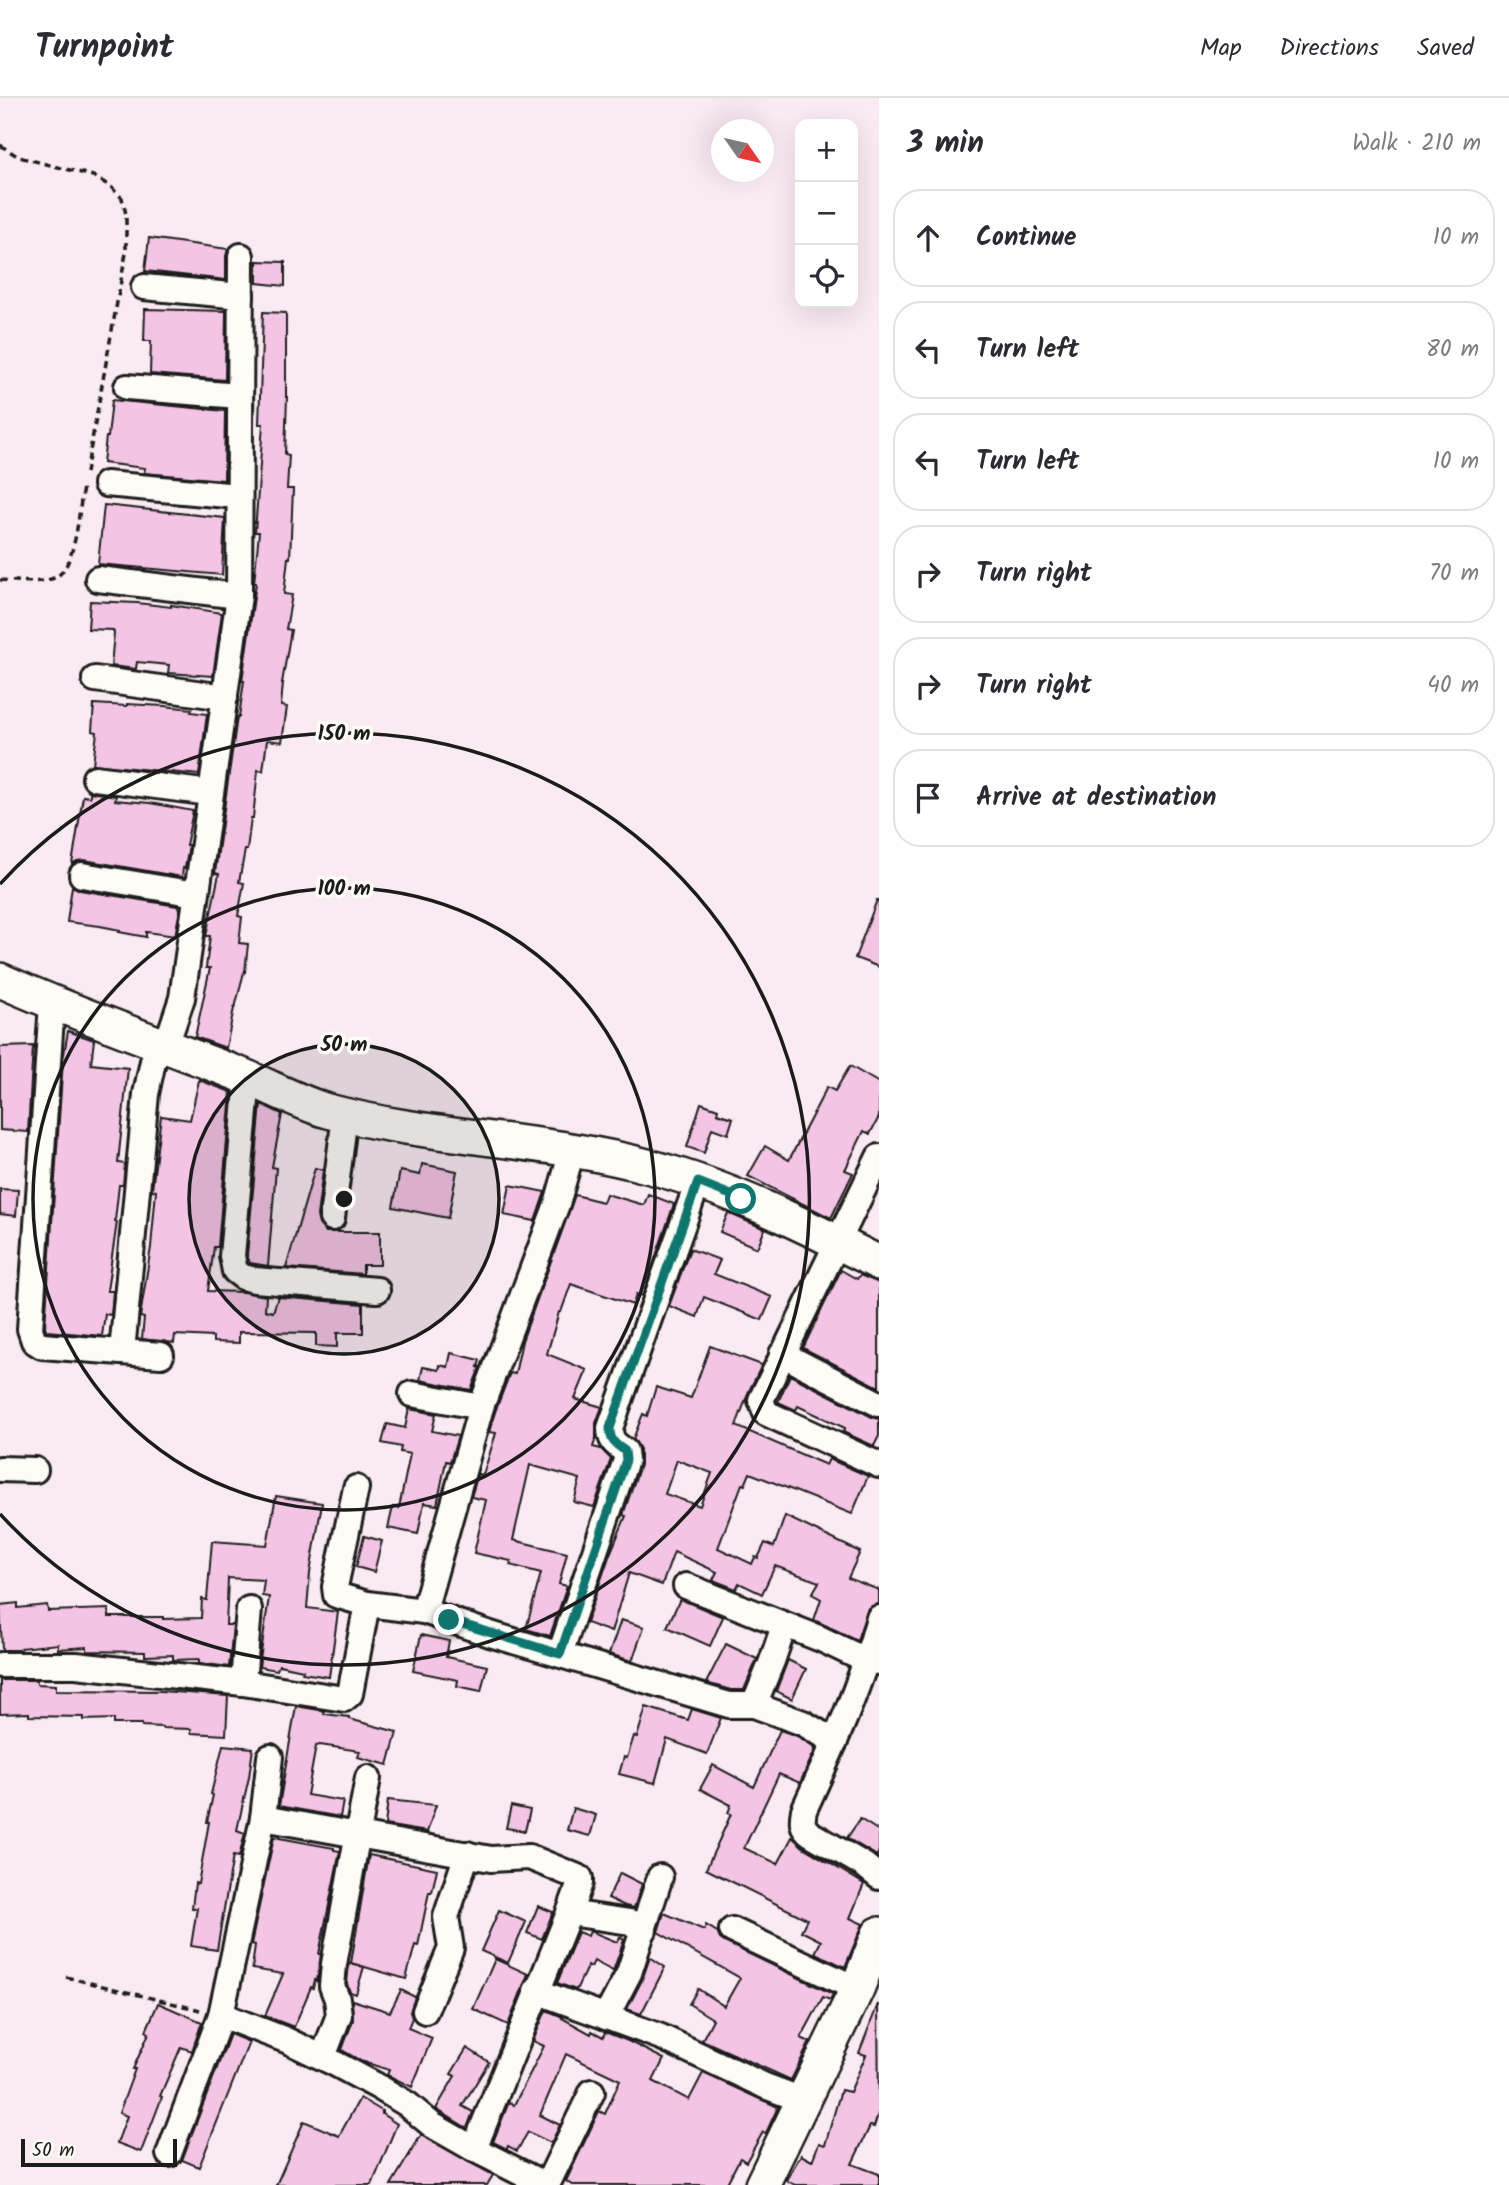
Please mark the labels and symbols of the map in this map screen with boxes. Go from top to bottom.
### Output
north arrow [711,119,774,182]
text: 150 m [317,718,371,751]
text: 100 m [317,873,371,906]
text: 50 m [320,1029,367,1062]
route start [725,1183,756,1214]
centre of rings [332,1187,356,1211]
route end [433,1604,464,1635]
scale bar [21,2136,177,2168]

